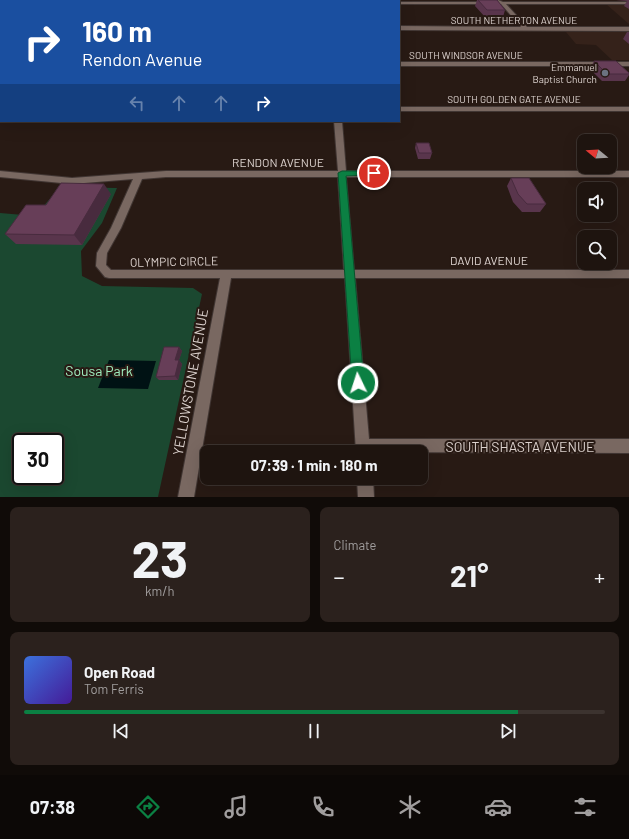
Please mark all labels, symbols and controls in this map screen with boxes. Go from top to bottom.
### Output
text: 160 m [82,14,152,48]
street label: SOUTH NETHERTON AVENUE [451,14,577,26]
icon: right [16,16,68,68]
text: Rendon Avenue [82,48,202,70]
street label: SOUTH WINDSOR AVENUE [409,49,523,61]
place label: Emmanuel Baptist Church [533,61,597,85]
marker: Emmanuel Baptist Church [600,68,610,78]
icon: left [126,92,148,114]
icon: ahead [168,92,190,114]
icon: ahead [210,92,232,114]
icon: right [252,92,274,114]
street label: SOUTH GOLDEN GATE AVENUE [447,93,581,105]
north arrow [577,134,617,174]
map controls [577,134,617,270]
street label: RENDON AVENUE [232,155,324,169]
pin [357,156,391,190]
icon: arrive [363,162,385,184]
button: sound [577,182,617,222]
button: search [577,230,617,270]
street label: OLYMPIC CIRCLE [130,253,218,269]
street label: DAVID AVENUE [450,253,528,267]
street label: YELLOWSTONE AVENUE [169,307,211,457]
park label: Sousa Park [65,362,133,379]
position arrow [337,362,379,404]
speed limit sign: 30 [12,433,64,485]
street label: SOUTH SHASTA AVENUE [445,438,595,455]
text: 07:39 · 1 min · 180 m [251,456,377,474]
text: 23 [132,526,188,588]
text: Climate [334,537,377,553]
text: 21° [450,557,489,593]
text: − [334,563,345,589]
text: + [594,563,605,589]
text: km/h [145,583,174,599]
text: Open Road [84,663,155,681]
text: Tom Ferris [84,681,144,697]
icon: previous [110,720,132,742]
icon: pause [303,720,325,742]
icon: next [497,720,519,742]
icon: directions [134,793,162,821]
icon: music [222,793,250,821]
icon: phone [309,793,337,821]
icon: climate [396,793,424,821]
icon: car [484,793,512,821]
icon: filters [571,793,599,821]
text: 07:38 [30,796,75,818]

